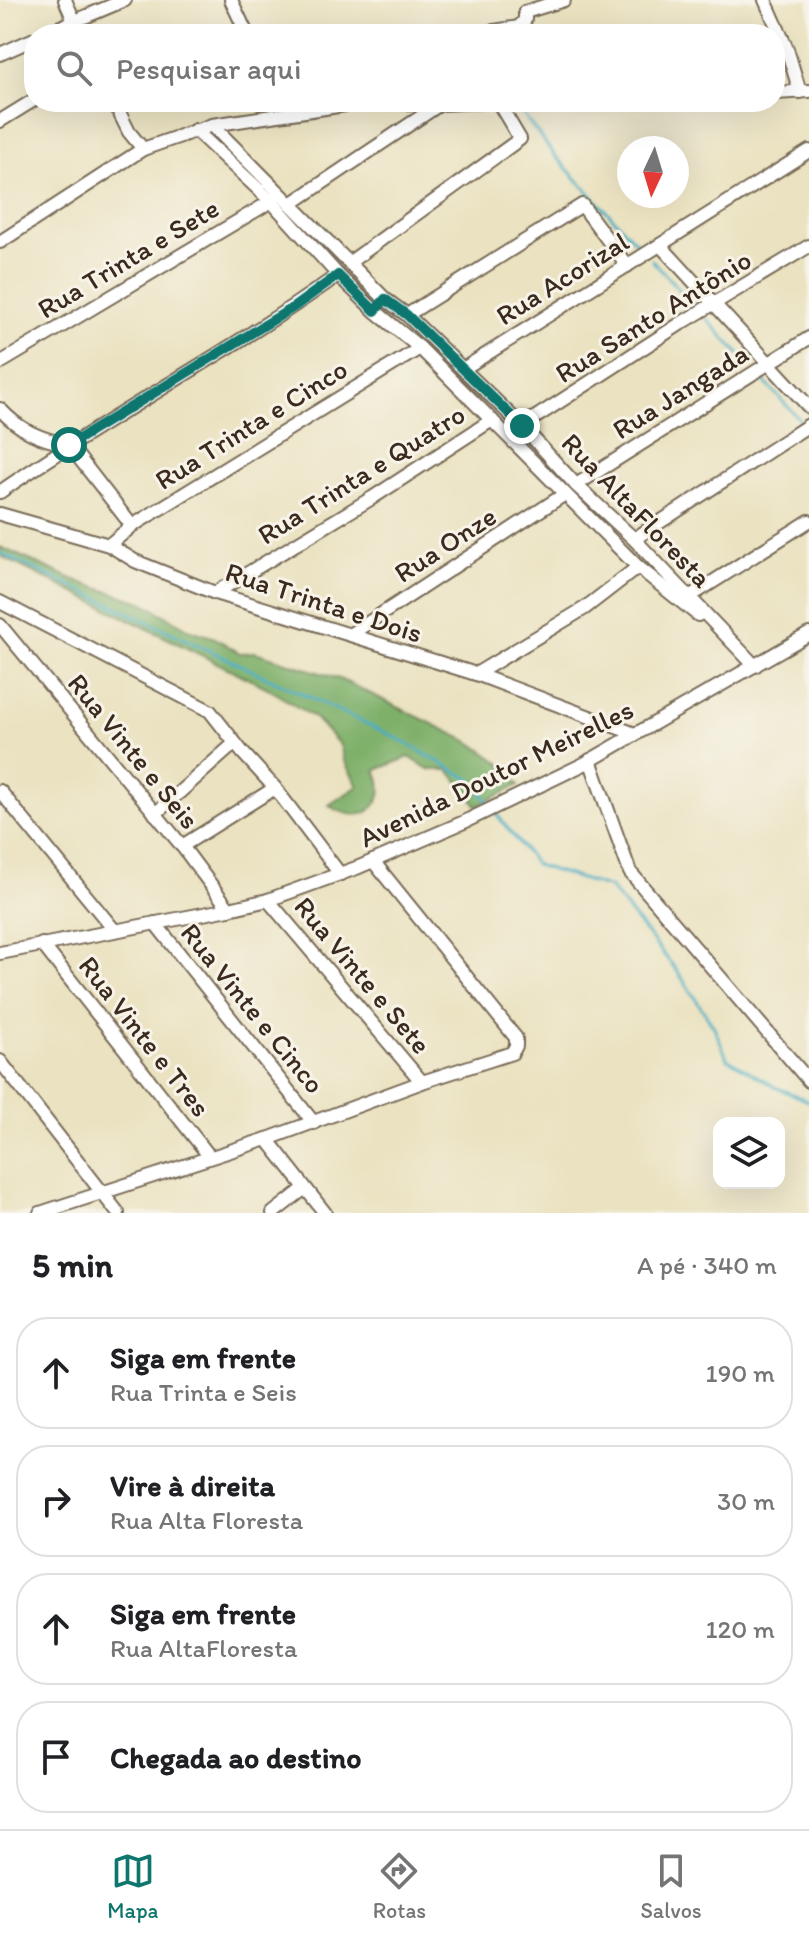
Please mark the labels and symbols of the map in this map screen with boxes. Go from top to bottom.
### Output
north arrow [617,136,689,208]
street label: Rua Trinta e Sete [31,191,225,325]
street label: Rua Acorizal [489,224,635,332]
street label: Rua Santo Antônio [549,242,757,390]
street label: Rua Jangada [606,336,754,446]
street label: Rua Trinta e Cinco [149,351,353,497]
street label: Rua Trinta e Quatro [251,397,471,551]
route end [504,408,540,444]
street label: Rua AltaFloresta [555,426,720,595]
route start [51,427,87,463]
street label: Rua Onze [388,498,502,590]
street label: Rua Trinta e Dois [221,554,427,650]
street label: Rua Vinte e Seis [61,666,207,836]
street label: Avenida Doutor Meirelles [353,692,639,854]
street label: Rua Vinte e Sete [287,889,439,1061]
street label: Rua Vinte e Cinco [174,916,332,1100]
street label: Rua Vinte e Tres [72,949,218,1123]

